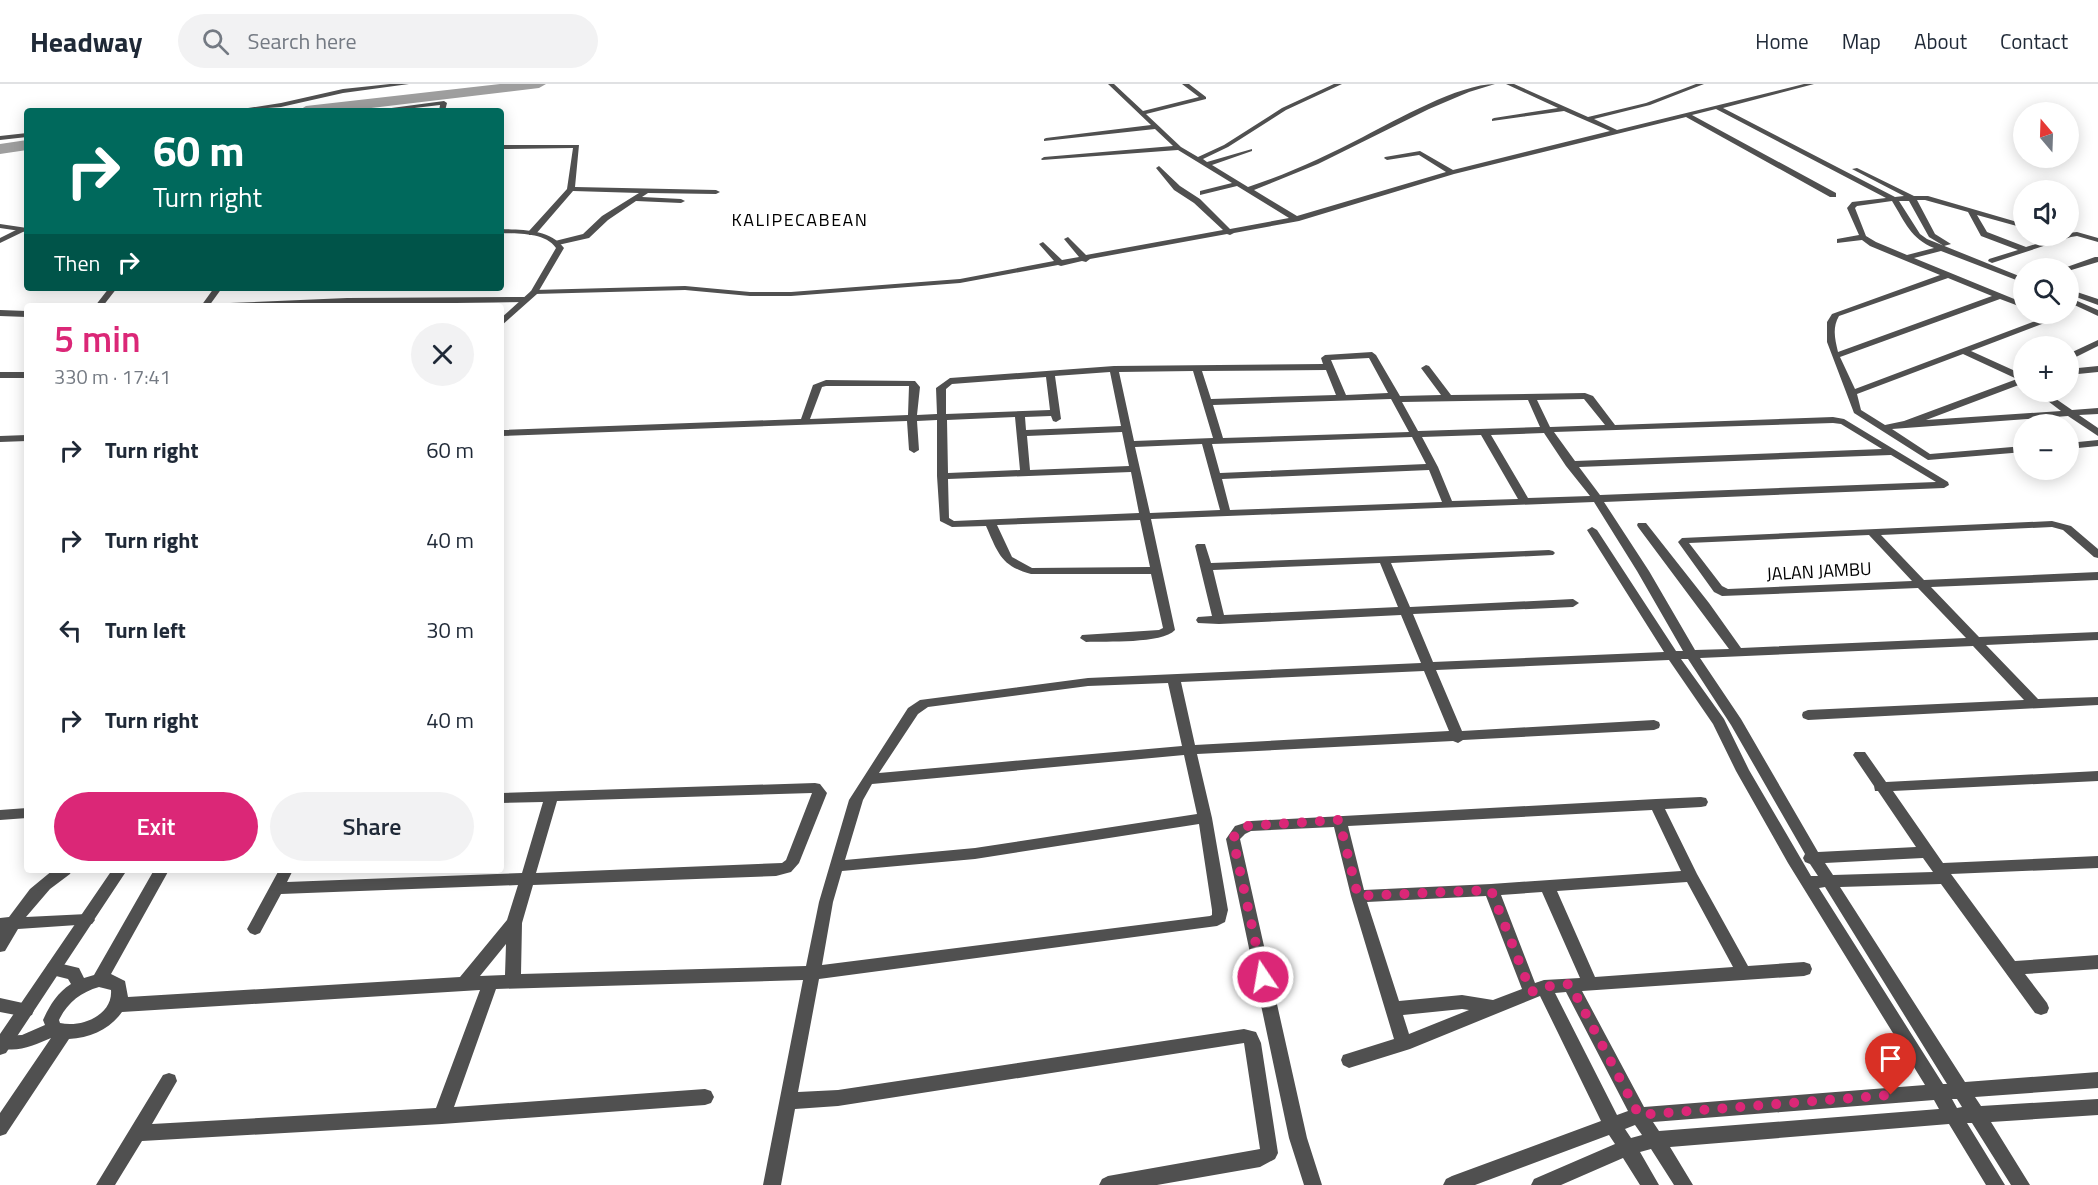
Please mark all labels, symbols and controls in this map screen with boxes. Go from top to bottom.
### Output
search box [178,14,598,68]
text: Headway [30,20,142,63]
text: Search here [247,24,357,58]
icon: search [199,25,232,58]
text: Home [1755,25,1809,57]
text: Map [1842,25,1881,57]
text: About [1914,25,1967,57]
text: Contact [2000,25,2068,57]
north arrow [2013,102,2079,168]
map controls [2013,102,2079,480]
text: 60 m [153,118,245,182]
icon: right [54,132,132,210]
text: Turn right [153,176,262,217]
button: sound [2013,180,2079,246]
district label: KALIPECABEAN [732,206,868,233]
text: Then [54,246,100,280]
icon: right [112,246,145,279]
button: search [2013,258,2079,324]
text: 5 min [54,311,141,366]
button: close [411,323,474,386]
button: + [2013,336,2079,402]
text: 330 m · 17:41 [54,361,171,392]
button: − [2013,414,2079,480]
text: Turn right [105,433,199,467]
text: 60 m [426,433,474,467]
icon: right [54,434,87,467]
text: Turn right [105,523,199,557]
text: 40 m [426,523,474,557]
icon: right [54,524,87,557]
street label: JALAN JAMBU [1766,555,1872,587]
text: Turn left [105,613,186,647]
text: 30 m [426,613,474,647]
icon: left [54,614,87,647]
text: Turn right [105,703,199,737]
text: 40 m [426,703,474,737]
icon: right [54,704,87,737]
button: Exit [54,792,258,861]
button: Share [270,792,474,861]
position arrow [1231,945,1295,1009]
pin [1865,1033,1916,1095]
icon: arrive [1874,1042,1907,1075]

